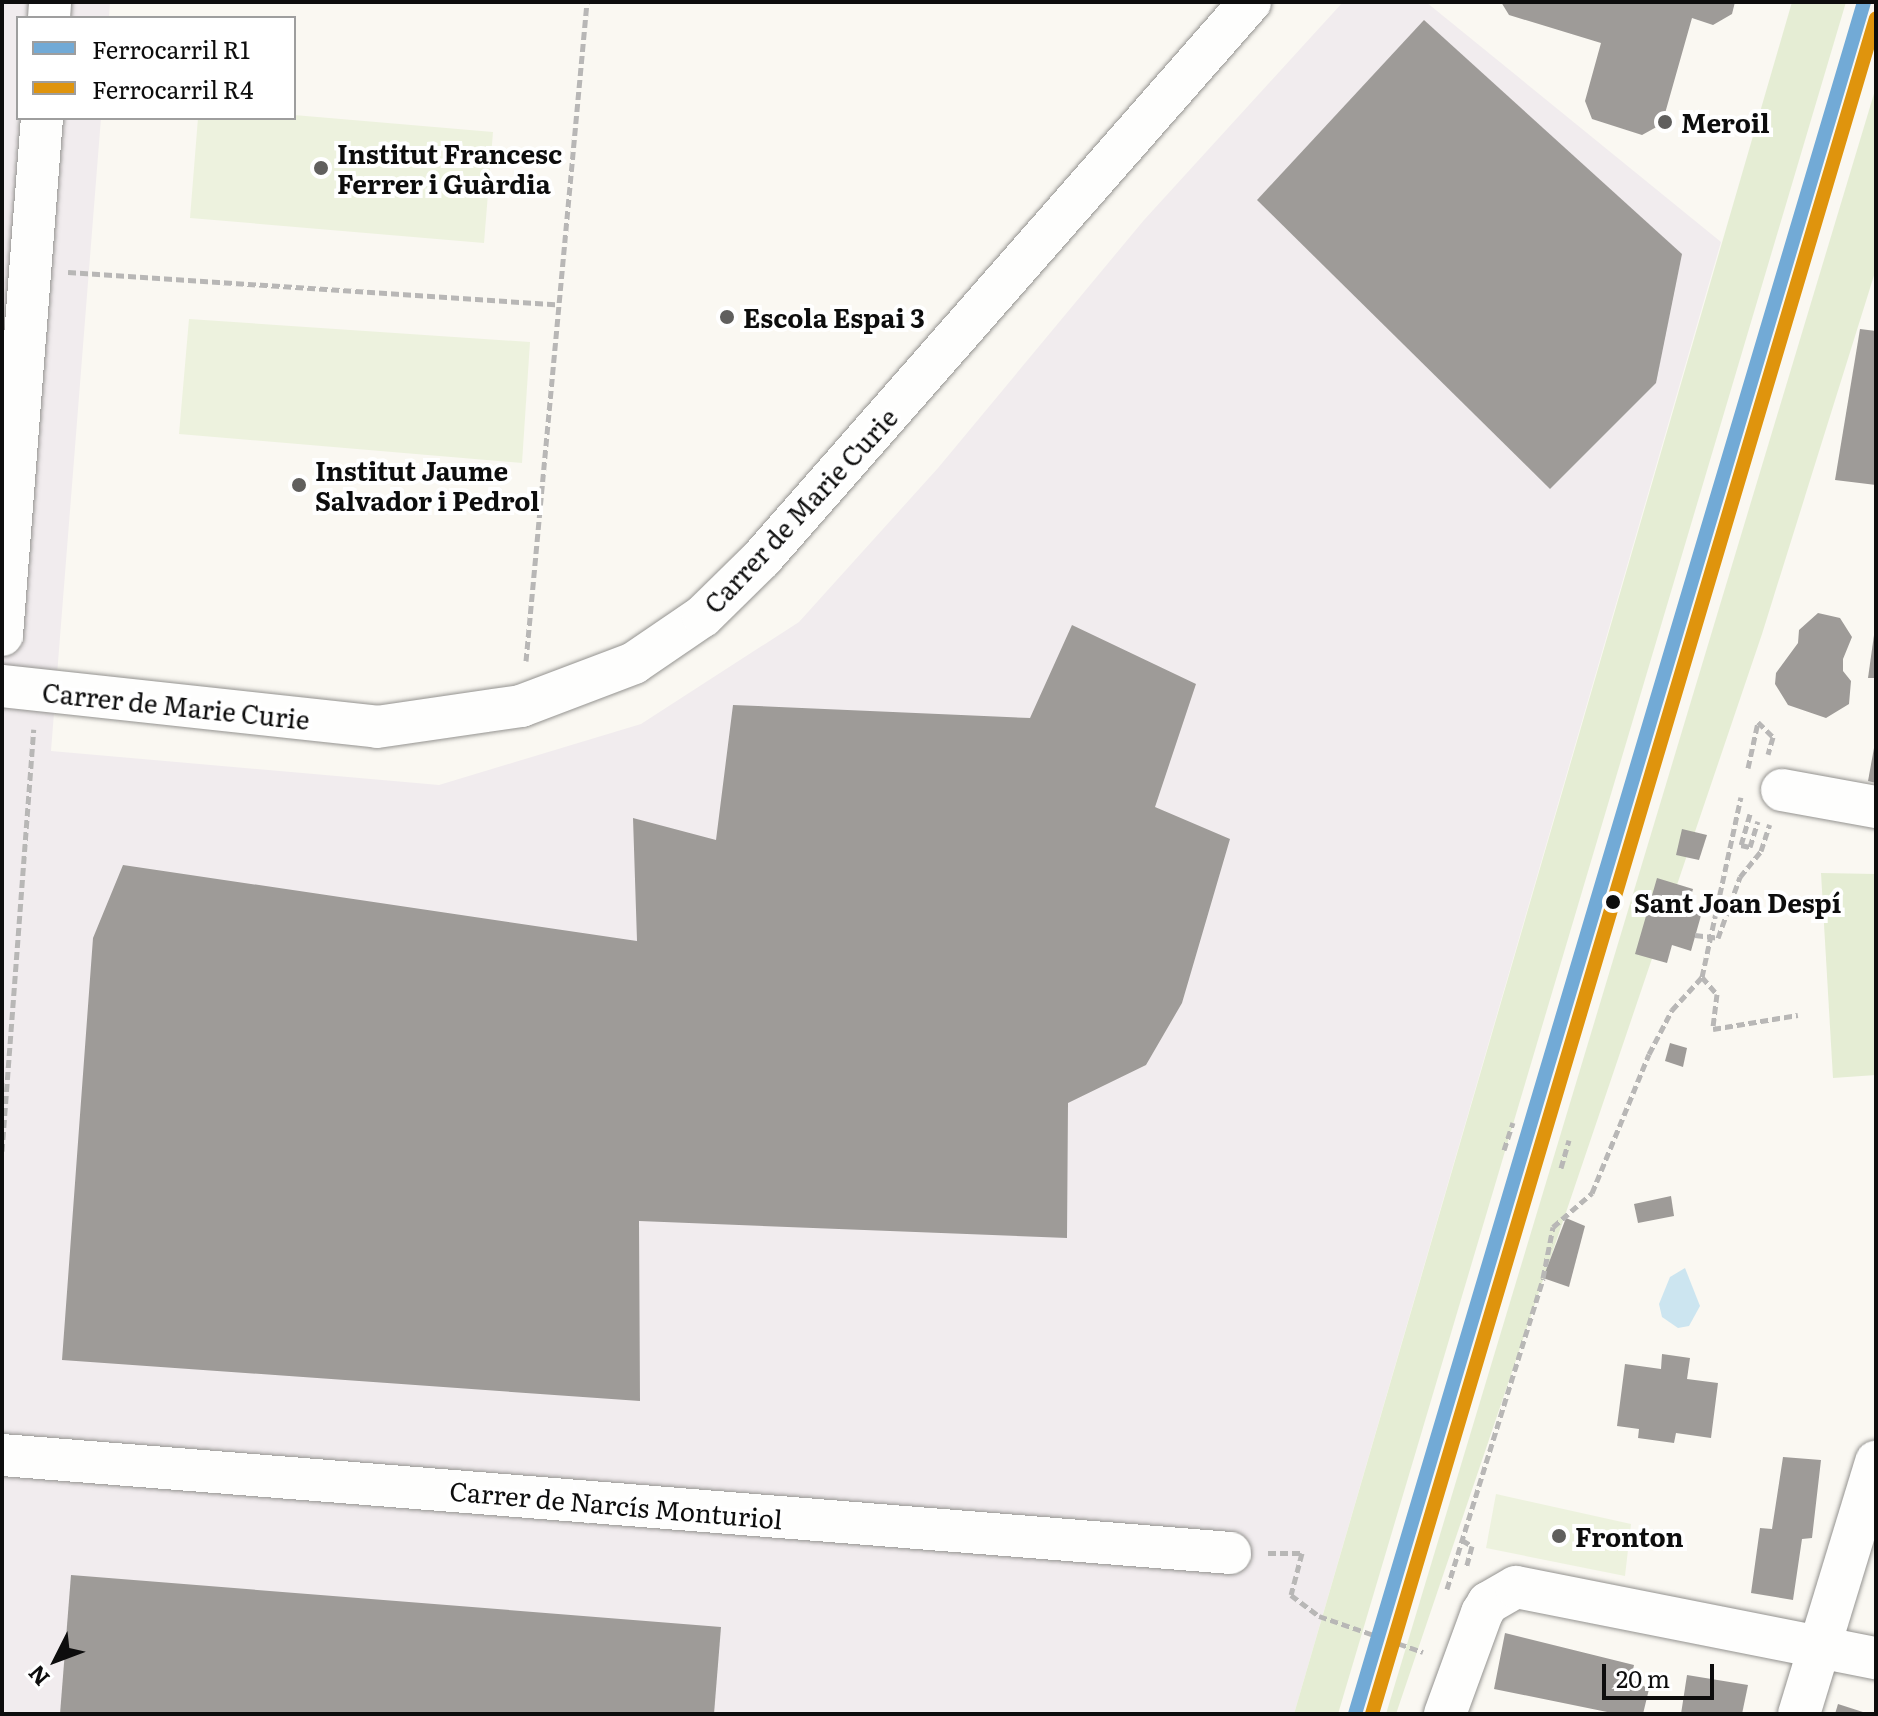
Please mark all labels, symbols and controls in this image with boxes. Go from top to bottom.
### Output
legend [16,16,296,120]
text: Ferrocarril R1 [92,31,250,66]
text: Ferrocarril R4 [92,71,253,106]
place label: Meroil [1681,106,1770,138]
marker: Meroil [1656,113,1674,131]
place label: Institut Francesc Ferrer i Guàrdia [337,137,562,198]
marker: Institut Francesc Ferrer i Guàrdia [312,159,330,177]
place label: Escola Espai 3 [743,301,925,333]
marker: Escola Espai 3 [718,308,736,326]
street label: Carrer de Marie Curie [697,401,903,619]
place label: Institut Jaume Salvador i Pedrol [315,454,540,516]
marker: Institut Jaume Salvador i Pedrol [290,476,308,494]
street label: Carrer de Marie Curie [41,675,311,735]
place label: Sant Joan Despí [1634,886,1841,918]
marker: Sant Joan Despí [1599,888,1627,916]
street label: Carrer de Narcís Monturiol [448,1474,784,1534]
place label: Fronton [1575,1520,1684,1552]
marker: Fronton [1550,1527,1568,1545]
north arrow [16,1620,96,1700]
scale bar [1606,1648,1718,1698]
text: N [19,1658,56,1694]
text: 20 m [1616,1660,1670,1695]

